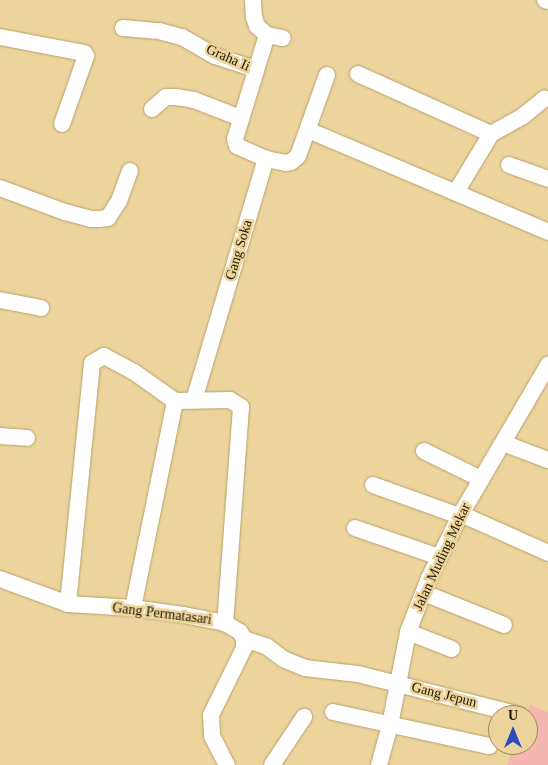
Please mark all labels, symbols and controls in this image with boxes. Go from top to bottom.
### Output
street label: Graha Ii [203,41,253,75]
street label: Gang Soka [222,218,256,282]
street label: Jalan Muding Mekar [410,501,474,613]
street label: Gang Permatasari [111,600,213,628]
street label: Gang Jepun [410,679,478,711]
north arrow [488,705,538,755]
text: U [508,708,518,723]

